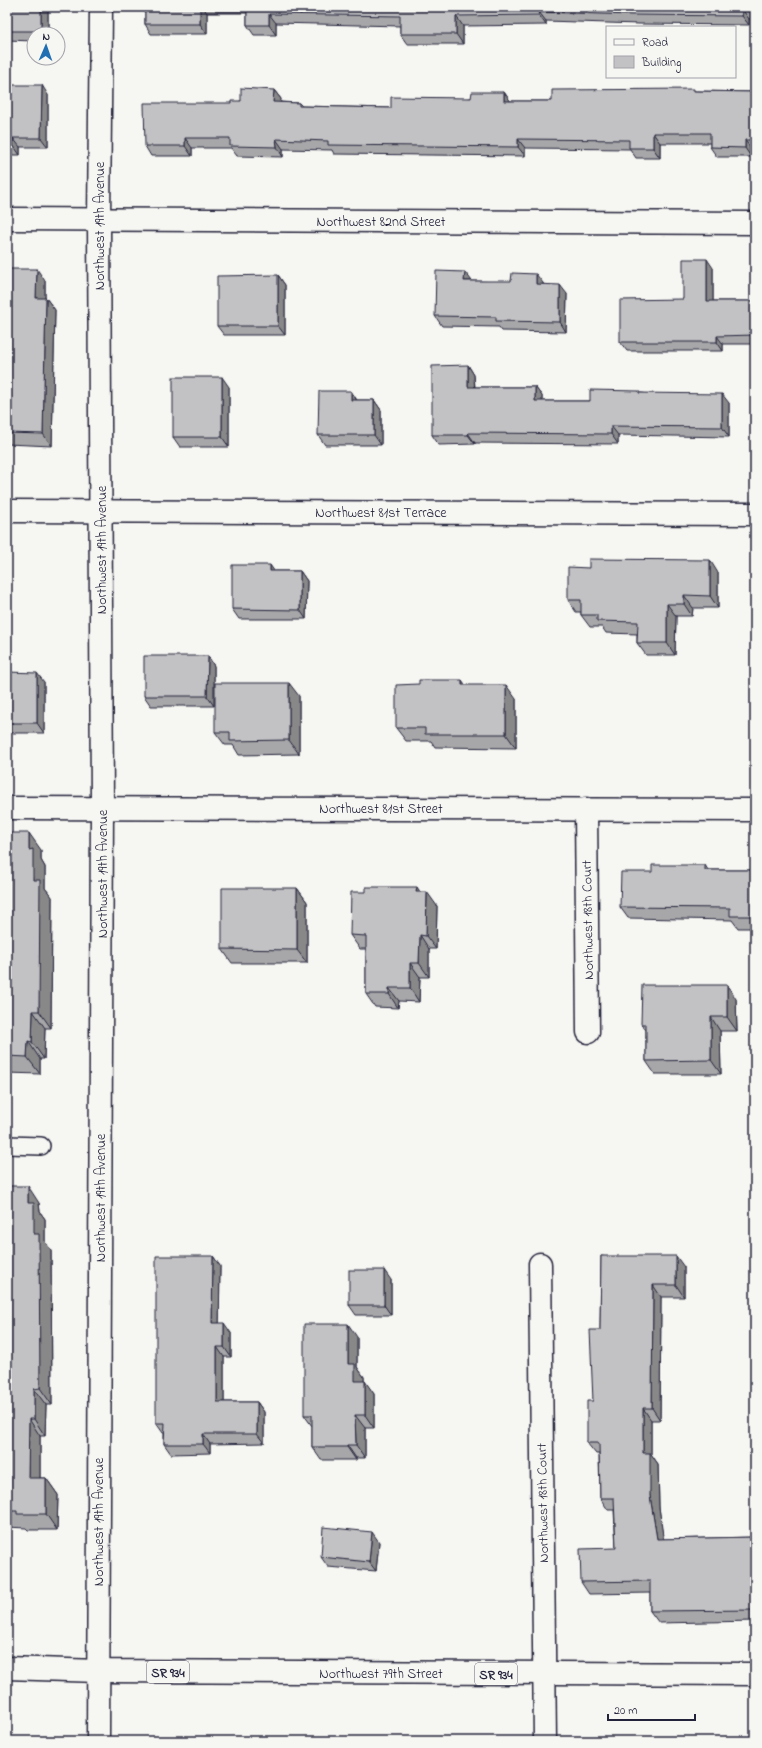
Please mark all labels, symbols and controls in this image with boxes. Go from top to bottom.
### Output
north arrow [26,26,66,66]
legend [606,26,736,78]
text: N [42,29,50,45]
text: Road [642,34,668,52]
text: Building [641,54,681,73]
street label: Northwest 19th Avenue [90,161,111,290]
street label: Northwest 82nd Street [317,212,446,233]
street label: Northwest 19th Avenue [92,485,113,614]
street label: Northwest 81st Terrace [315,503,447,524]
street label: Northwest 81st Street [319,799,443,820]
street label: Northwest 19th Avenue [93,809,114,938]
street label: Northwest 18th Court [577,860,600,980]
street label: Northwest 19th Avenue [91,1133,112,1262]
street label: Northwest 18th Court [532,1443,555,1563]
street label: Northwest 19th Avenue [89,1457,110,1586]
road number: SR 934 [147,1661,189,1683]
road number: SR 934 [475,1663,517,1685]
street label: Northwest 79th Street [319,1664,443,1685]
scale bar [608,1696,695,1722]
text: 20 m [614,1702,637,1720]

